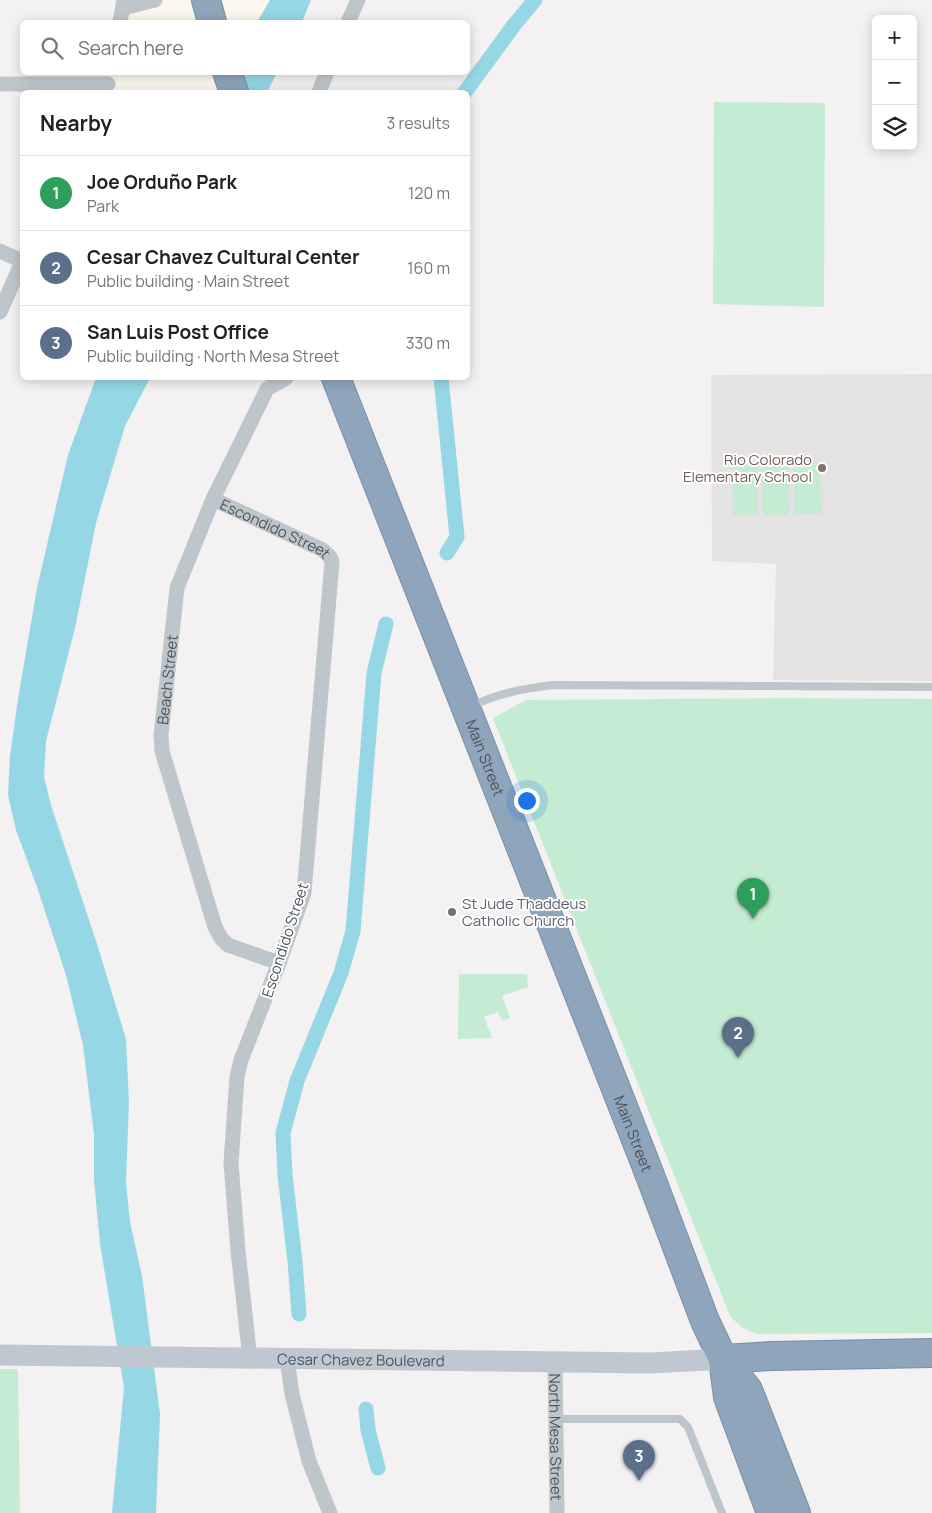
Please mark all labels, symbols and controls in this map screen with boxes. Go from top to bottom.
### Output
map controls [872,15,917,150]
button: + [872,15,917,60]
search box [20,20,470,75]
icon: search [38,34,66,62]
text: Search here [78,35,184,61]
button: − [872,60,917,105]
button: layers [872,105,917,150]
text: Nearby [40,109,112,137]
text: 3 results [387,112,450,134]
text: Joe Orduño Park [87,169,237,195]
text: 1 [52,182,60,204]
text: 120 m [408,182,450,204]
text: Park [87,195,119,217]
text: Cesar Chavez Cultural Center [87,244,360,270]
text: 2 [51,257,61,279]
text: 160 m [407,257,450,279]
text: Public building · Main Street [87,270,290,292]
text: San Luis Post Office [87,319,269,345]
text: 3 [51,332,61,354]
text: 330 m [406,332,450,354]
text: Public building · North Mesa Street [87,345,339,367]
place label: Rio Colorado Elementary School [683,449,812,487]
marker: Rio Colorado Elementary School [816,462,828,474]
street label: Escondido Street [217,493,336,563]
street label: Beach Street [152,634,182,726]
street label: Main Street [461,716,510,799]
your location [514,788,540,814]
pin: 1 [737,878,769,919]
street label: Escondido Street [257,880,313,1000]
place label: St Jude Thaddeus Catholic Church [462,893,586,931]
marker: St Jude Thaddeus Catholic Church [446,906,458,918]
pin: 2 [722,1017,754,1058]
street label: Main Street [609,1092,658,1175]
street label: Cesar Chavez Boulevard [277,1348,445,1371]
street label: North Mesa Street [545,1373,567,1501]
pin: 3 [623,1440,655,1481]

